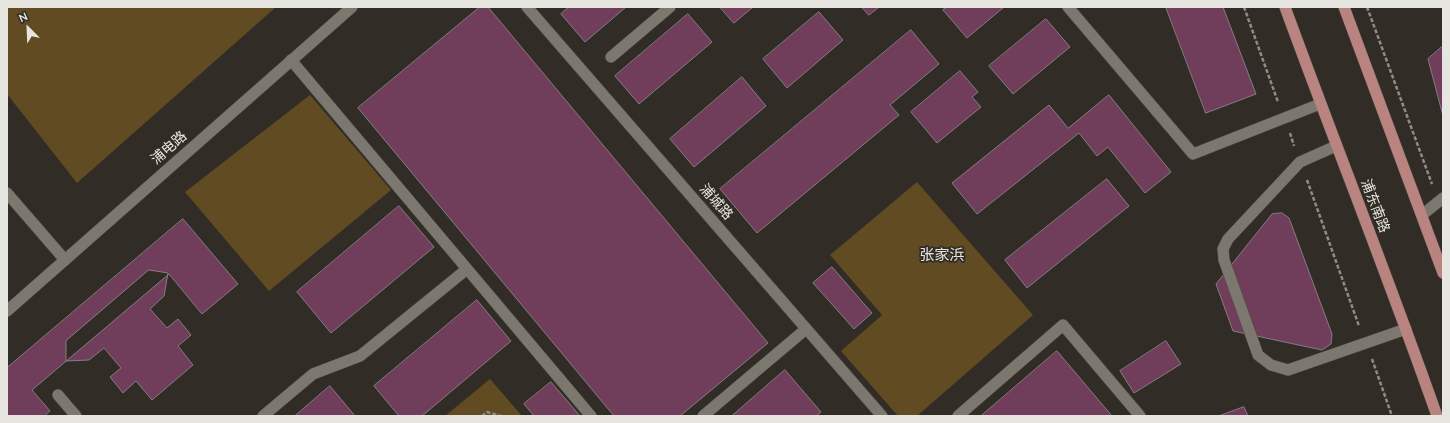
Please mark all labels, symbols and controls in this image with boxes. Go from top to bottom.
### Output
north arrow [8,8,48,48]
text: N [16,9,30,25]
street label: 浦电路 [148,128,190,168]
street label: 浦东南路 [1357,177,1393,235]
street label: 浦城路 [696,181,736,223]
district label: 张家浜 [920,246,964,264]

